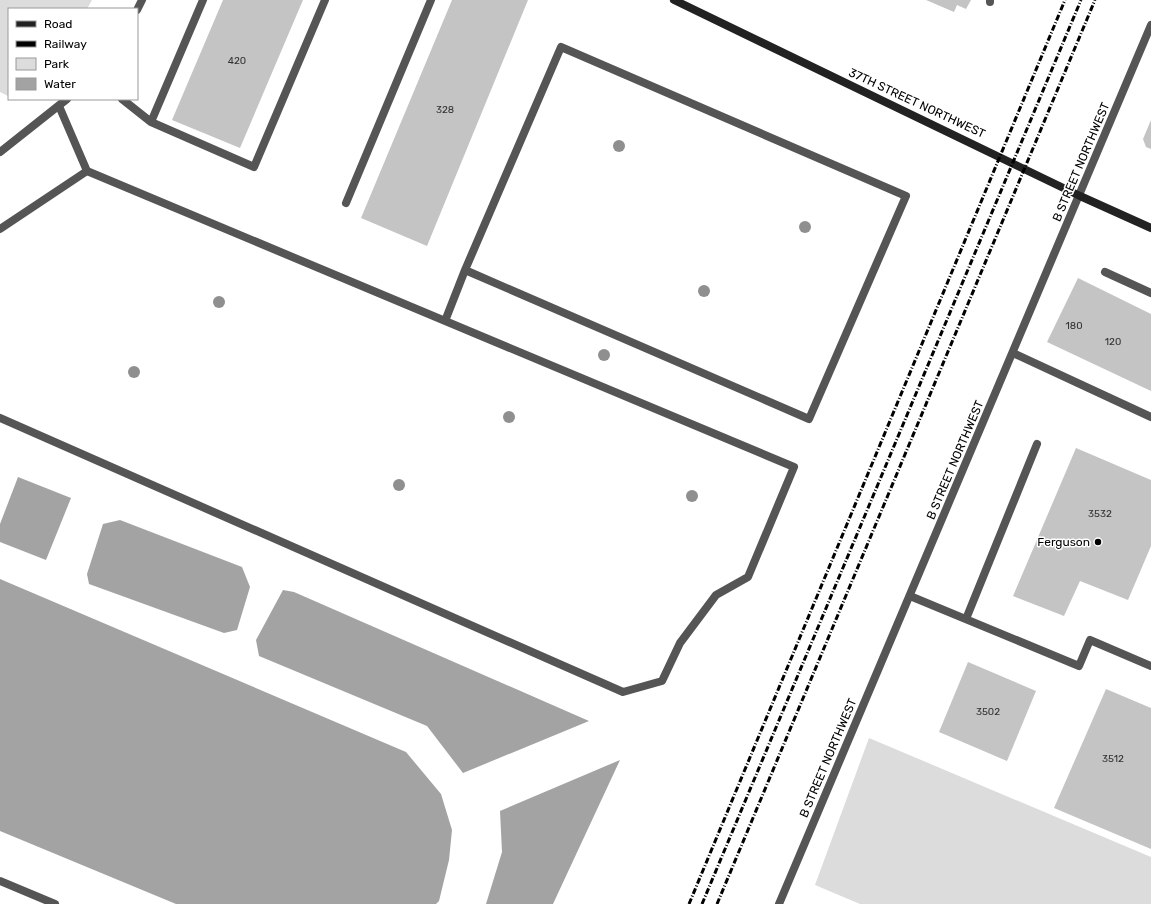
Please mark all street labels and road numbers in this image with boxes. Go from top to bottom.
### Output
street label: 37TH STREET NORTHWEST [846,65,988,141]
street label: B STREET NORTHWEST [1050,100,1113,224]
street label: B STREET NORTHWEST [924,398,987,522]
street label: B STREET NORTHWEST [797,696,860,820]

